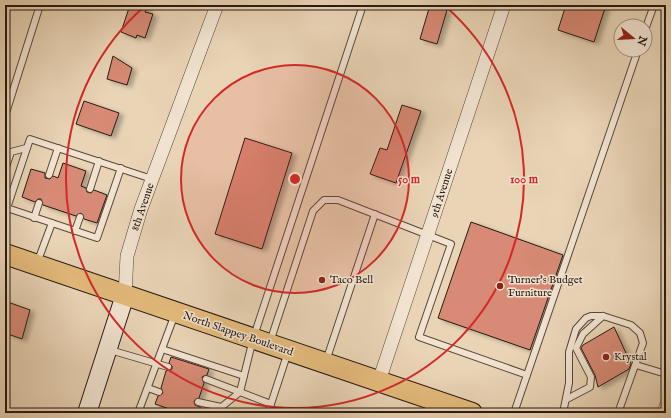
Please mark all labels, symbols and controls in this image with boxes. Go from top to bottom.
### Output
north arrow [613,18,653,58]
text: N [633,33,650,48]
street label: 9th Avenue [427,167,456,220]
centre of rings [288,172,302,186]
text: 50 m [398,172,421,187]
text: 100 m [510,172,539,187]
street label: 8th Avenue [128,181,158,233]
place label: Taco Bell [330,273,373,287]
place label: Turner's Budget Furniture [508,273,583,300]
marker: Taco Bell [317,275,327,285]
marker: Turner's Budget Furniture [495,281,505,291]
street label: North Slappey Boulevard [181,309,295,360]
place label: Krystal [614,350,647,364]
marker: Krystal [601,352,611,362]

